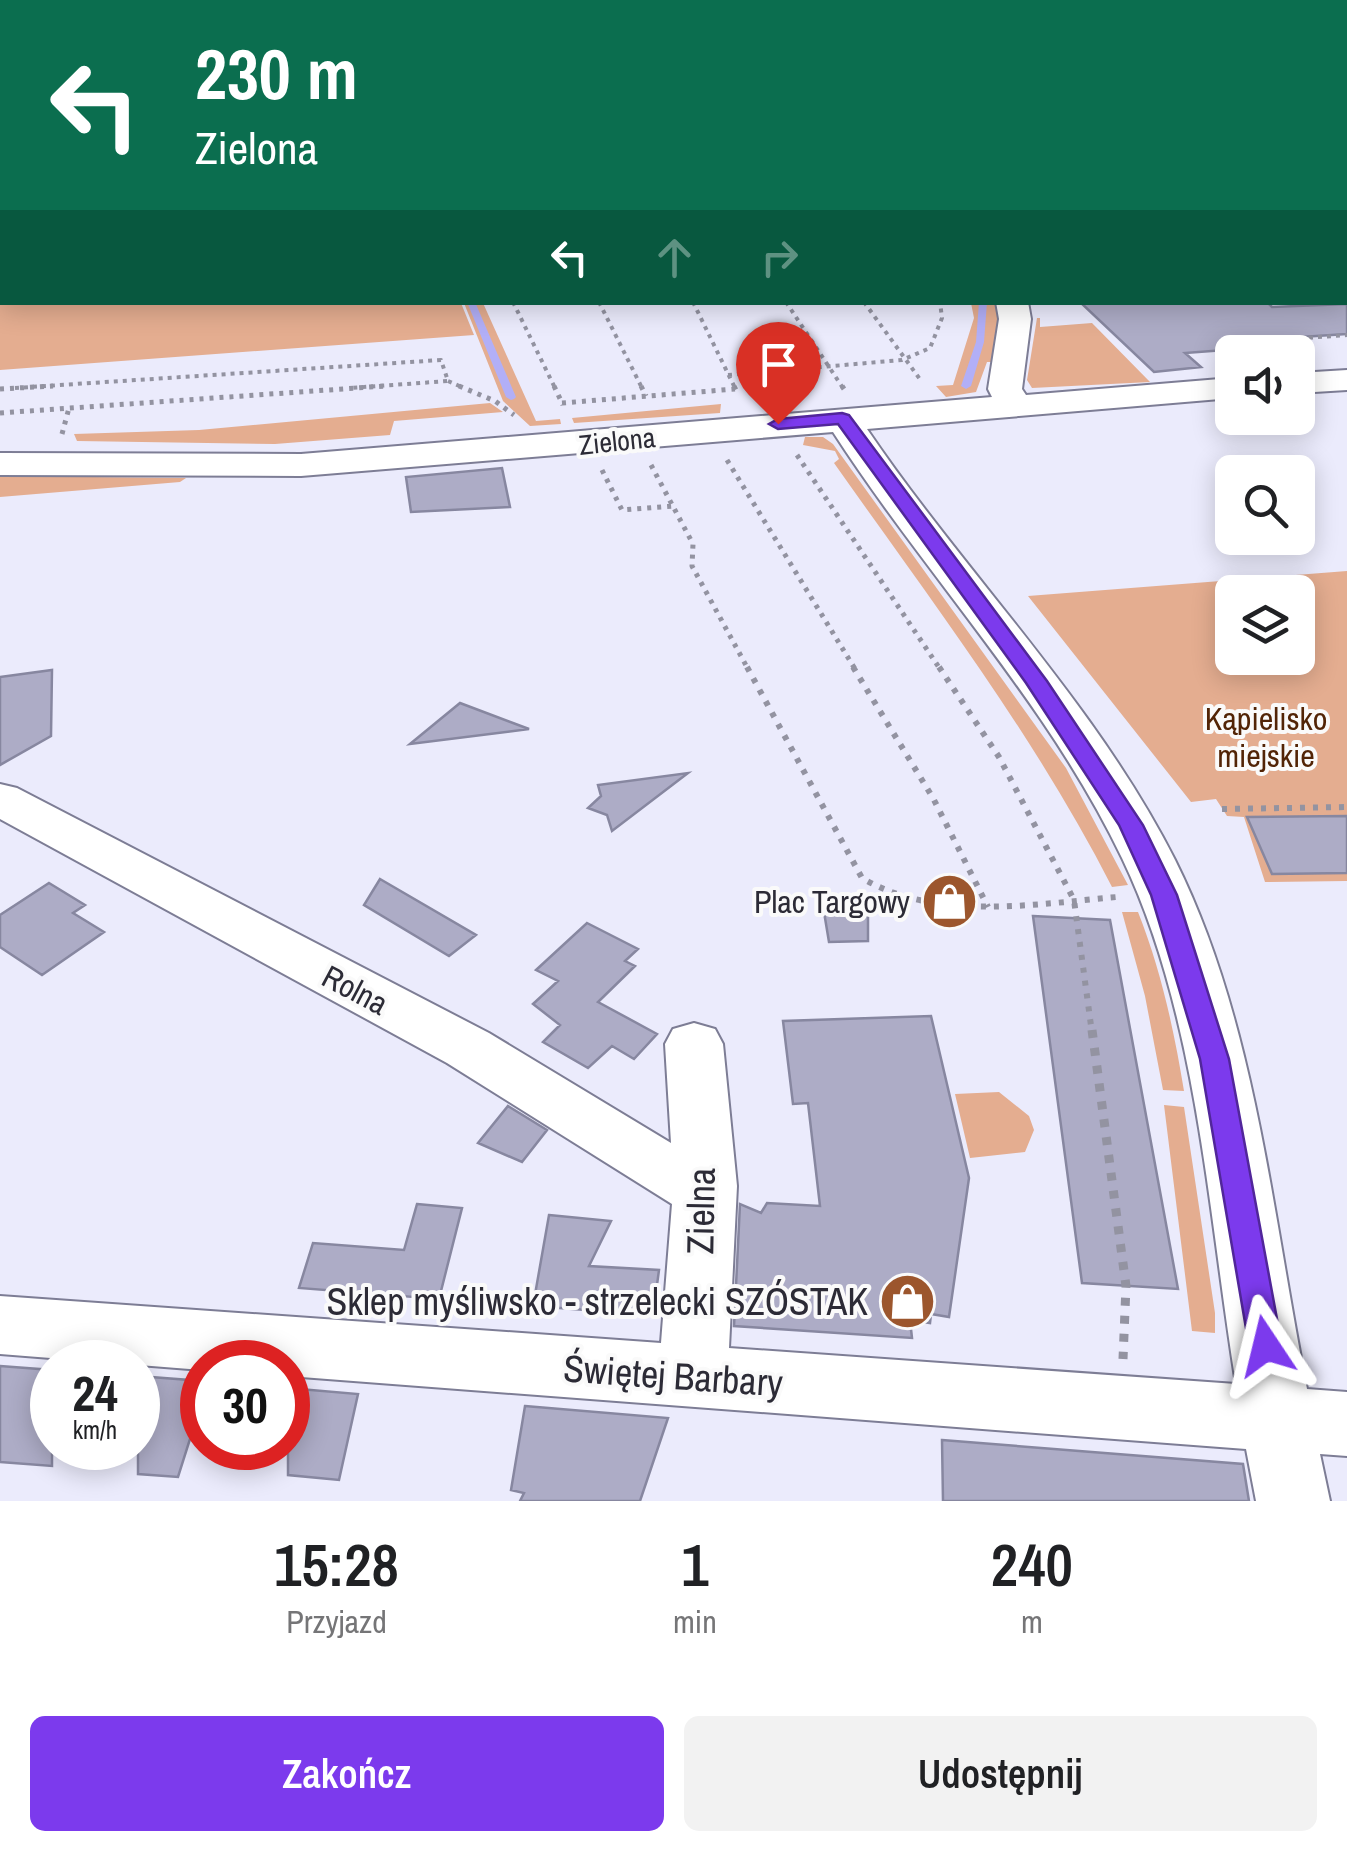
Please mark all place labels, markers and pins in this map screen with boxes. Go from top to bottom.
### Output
pin [736,322,821,425]
shop icon: Plac Targowy [919,872,979,932]
place label: Plac Targowy [754,880,910,923]
shop icon: Sklep myśliwsko - strzelecki SZÓSTAK [877,1272,937,1332]
place label: Sklep myśliwsko - strzelecki SZÓSTAK [327,1276,868,1327]

